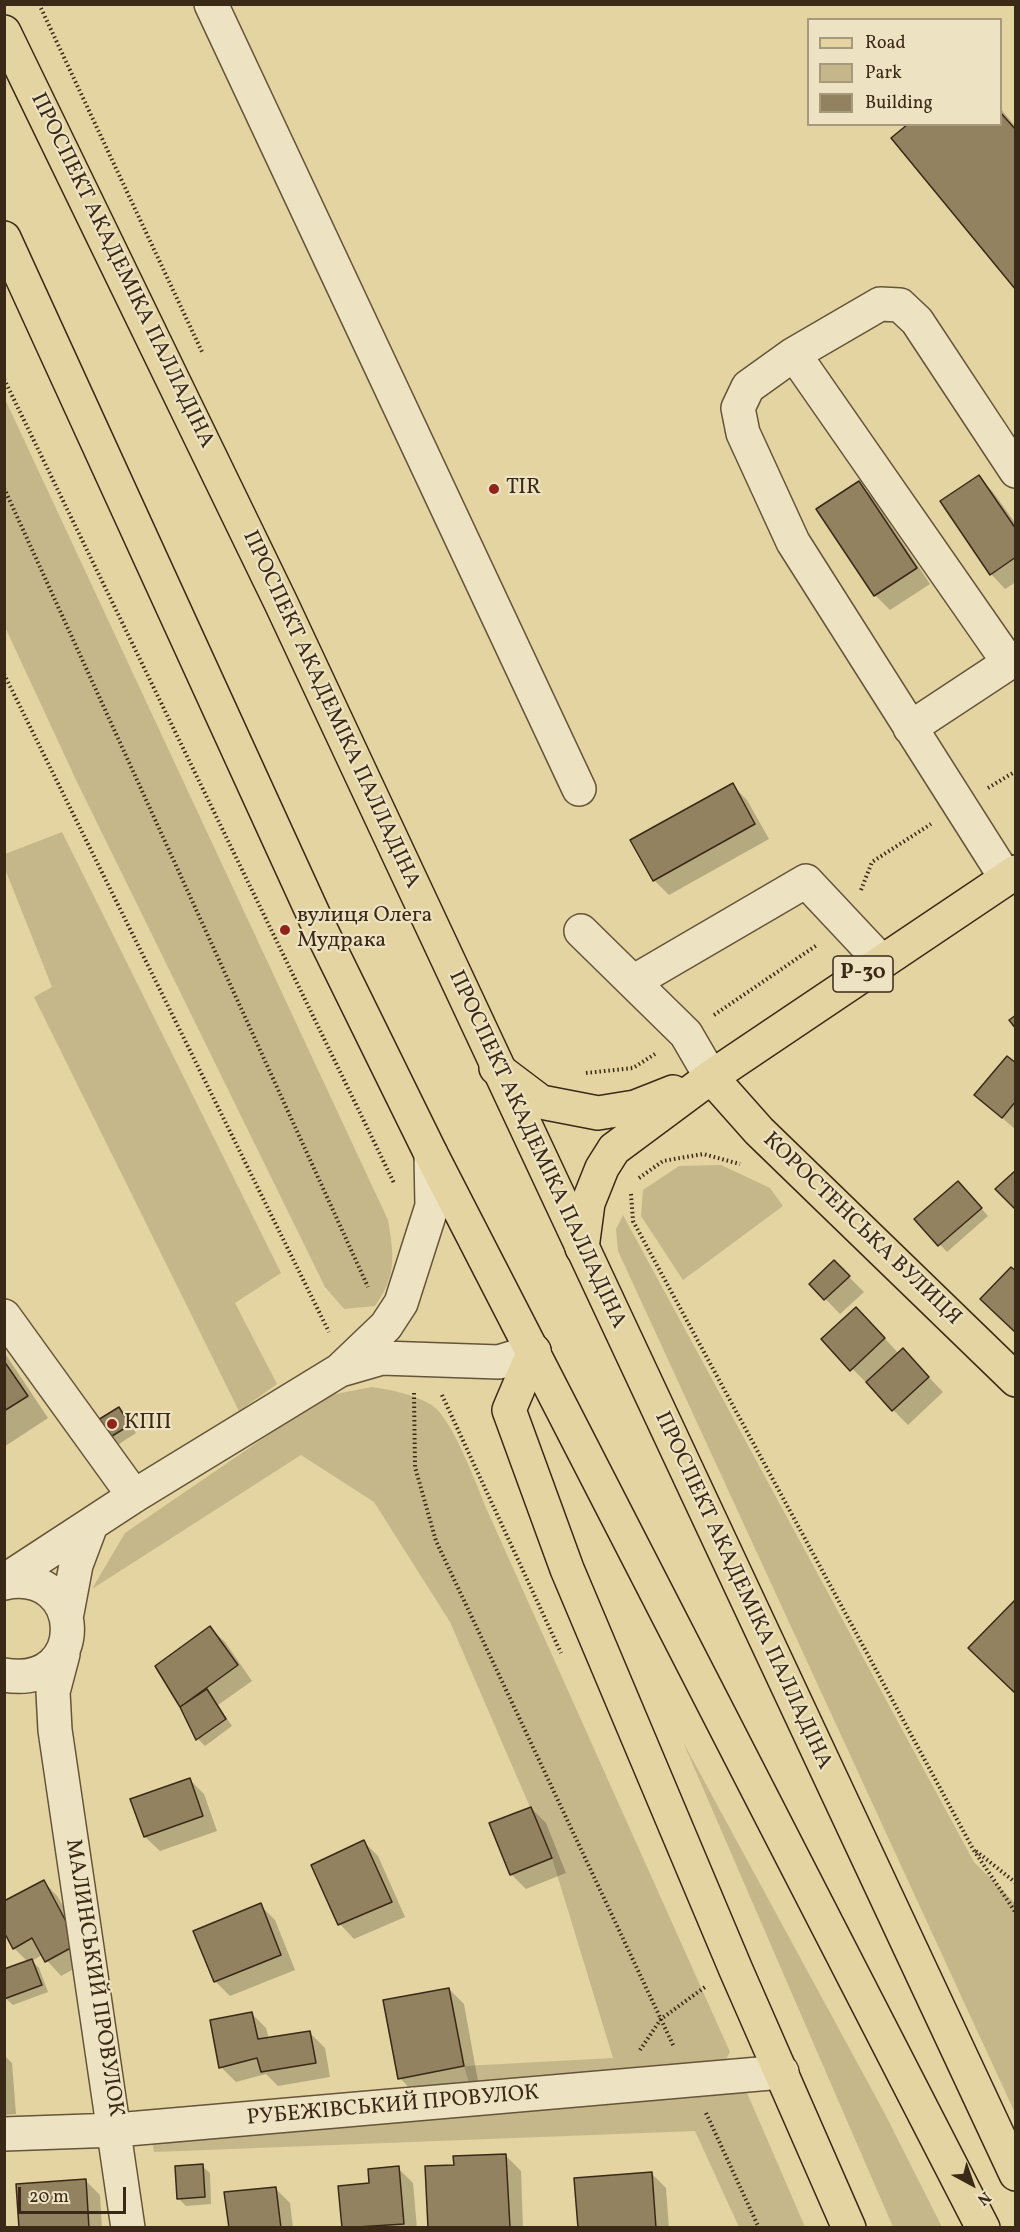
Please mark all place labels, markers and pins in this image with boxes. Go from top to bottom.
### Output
place label: TIR [506,476,541,502]
marker: TIR [487,482,501,496]
place label: вулиця Олега Мудрака [297,904,433,956]
marker: вулиця Олега Мудрака [278,923,292,937]
place label: КПП [124,1411,172,1437]
marker: КПП [105,1417,119,1431]

